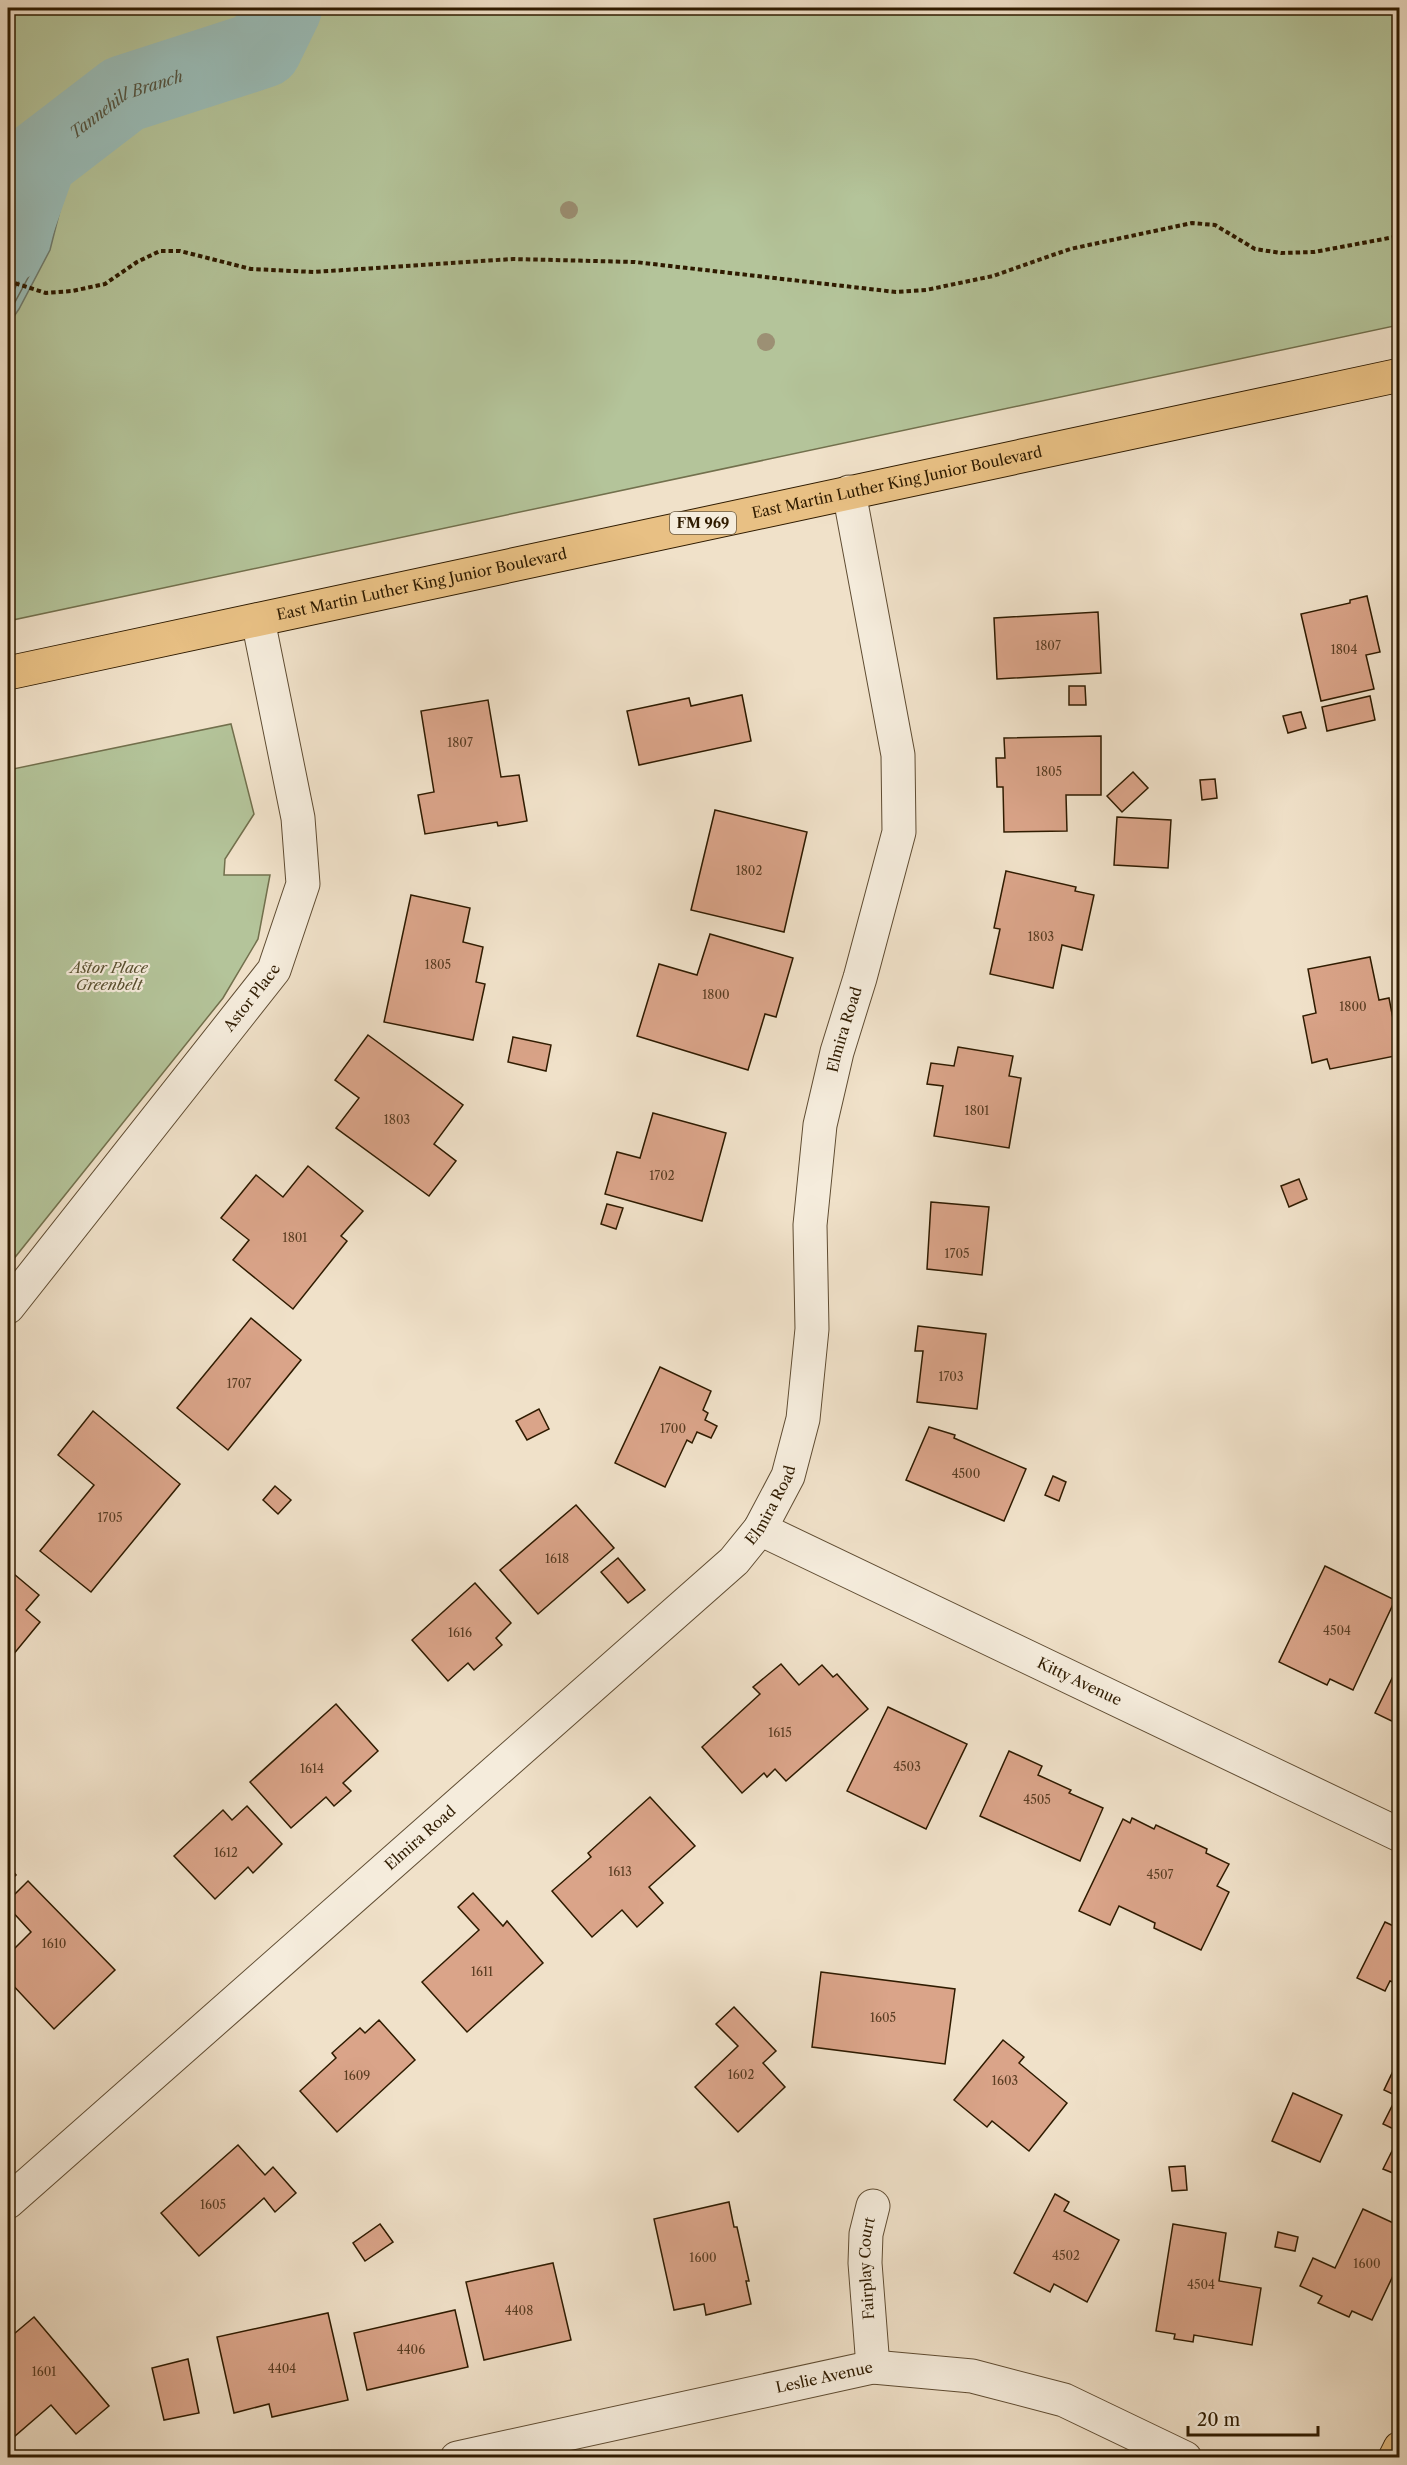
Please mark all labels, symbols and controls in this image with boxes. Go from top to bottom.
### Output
water label: Tannehill Branch [65,66,185,142]
street label: East Martin Luther King Junior Boulevard [750,442,1044,523]
road number: FM 969 [670,512,736,534]
street label: East Martin Luther King Junior Boulevard [275,544,568,624]
house number: 1807 [1035,638,1061,653]
house number: 1804 [1331,642,1357,657]
house number: 1807 [447,735,473,750]
house number: 1805 [1036,764,1062,779]
house number: 1802 [736,863,762,878]
house number: 1803 [1028,929,1054,944]
house number: 1805 [425,957,451,972]
park label: Astor Place Greenbelt [68,958,149,994]
street label: Astor Place [219,962,284,1036]
street label: Elmira Road [823,984,866,1074]
house number: 1800 [702,987,730,1002]
house number: 1800 [1339,999,1367,1014]
house number: 1801 [965,1103,989,1118]
house number: 1803 [384,1112,410,1127]
house number: 1702 [649,1168,675,1183]
house number: 1801 [283,1230,307,1245]
house number: 1705 [944,1246,970,1261]
house number: 1703 [938,1369,964,1384]
house number: 1707 [227,1376,251,1391]
house number: 1700 [660,1421,686,1436]
street label: Elmira Road [741,1463,799,1549]
house number: 4500 [952,1466,980,1481]
house number: 1705 [97,1510,123,1525]
house number: 1618 [545,1551,569,1566]
house number: 4504 [1323,1623,1351,1638]
house number: 1616 [448,1625,472,1640]
street label: Kitty Avenue [1034,1653,1125,1710]
house number: 1615 [768,1725,792,1740]
house number: 4503 [893,1759,921,1774]
house number: 1614 [300,1761,324,1776]
house number: 4505 [1023,1792,1051,1807]
street label: Elmira Road [381,1801,459,1874]
house number: 1612 [214,1845,238,1860]
house number: 1613 [608,1864,632,1879]
house number: 4507 [1147,1867,1174,1882]
house number: 1610 [42,1936,66,1951]
house number: 1611 [471,1964,493,1979]
house number: 1605 [870,2010,896,2025]
house number: 1602 [728,2067,754,2082]
house number: 1609 [344,2068,370,2083]
house number: 1603 [992,2073,1018,2088]
house number: 1605 [200,2197,226,2212]
street label: Fairplay Court [855,2214,879,2320]
house number: 4502 [1052,2248,1080,2263]
house number: 1600 [689,2250,717,2265]
house number: 1600 [1353,2256,1381,2271]
house number: 4504 [1187,2277,1215,2292]
house number: 4408 [505,2303,533,2318]
house number: 4406 [397,2342,425,2357]
street label: Leslie Avenue [774,2357,875,2397]
house number: 4404 [268,2361,296,2376]
house number: 1601 [32,2364,56,2379]
scale bar [1188,2399,1318,2437]
text: 20 m [1197,2409,1241,2431]

